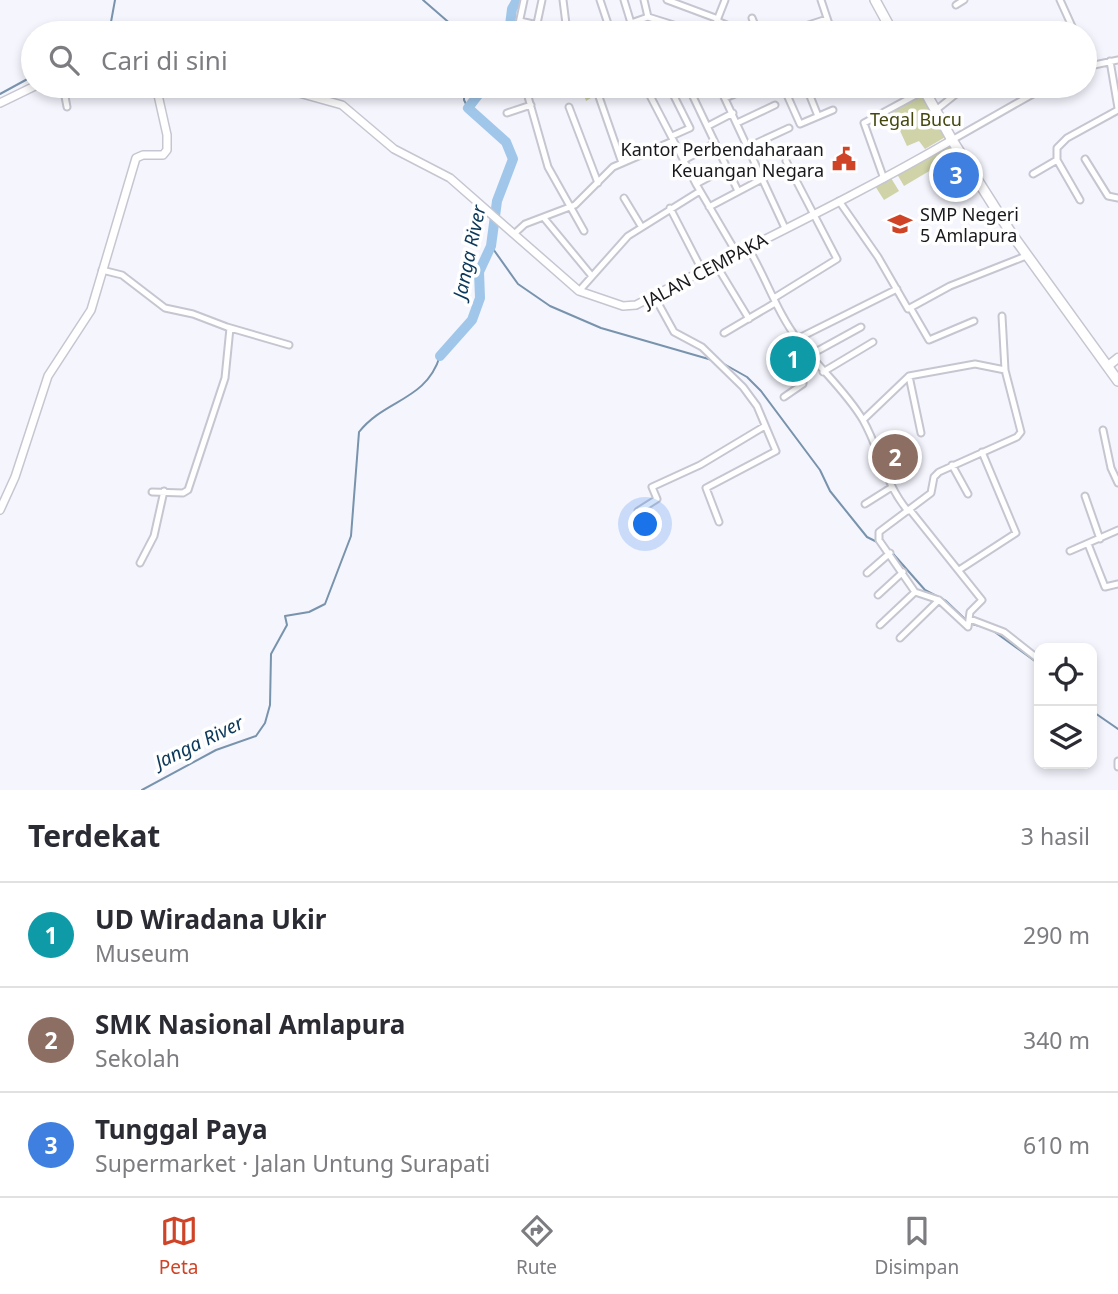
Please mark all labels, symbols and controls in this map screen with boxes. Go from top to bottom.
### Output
search box [21,21,1097,98]
icon: search [45,41,83,79]
text: Cari di sini [101,42,228,78]
park label: Tegal Bucu [870,107,962,131]
place label: Kantor Perbendaharaan Keuangan Negara [621,137,824,182]
public building icon: Kantor Perbendaharaan Keuangan Negara [830,145,858,173]
pin: 3 [933,149,979,201]
water label: Janga River [446,201,492,304]
place label: SMP Negeri 5 Amlapura [920,202,1019,247]
school or university icon: SMP Negeri 5 Amlapura [886,210,914,238]
street label: JALAN CEMPAKA [637,227,772,314]
pin: 1 [770,333,816,385]
pin: 2 [872,431,918,483]
your location [628,507,662,541]
map controls [1034,643,1097,769]
button: locate [1034,643,1097,706]
button: layers [1034,706,1097,769]
water label: Janga River [148,709,249,776]
text: Terdekat [28,815,160,856]
text: 3 hasil [1021,820,1090,852]
text: UD Wiradana Ukir [95,901,326,937]
text: 1 [44,919,58,951]
text: 290 m [1023,919,1090,951]
text: Museum [95,937,190,969]
text: SMK Nasional Amlapura [95,1006,405,1042]
text: 2 [44,1024,58,1056]
text: 340 m [1023,1024,1090,1056]
text: Sekolah [95,1042,180,1074]
text: Tunggal Paya [95,1111,268,1147]
text: 3 [44,1129,58,1161]
text: 610 m [1023,1129,1090,1161]
text: Supermarket · Jalan Untung Surapati [95,1147,490,1179]
tab: Peta [159,1212,198,1280]
tab: Rute [516,1212,557,1280]
tab: Disimpan [875,1212,959,1280]

